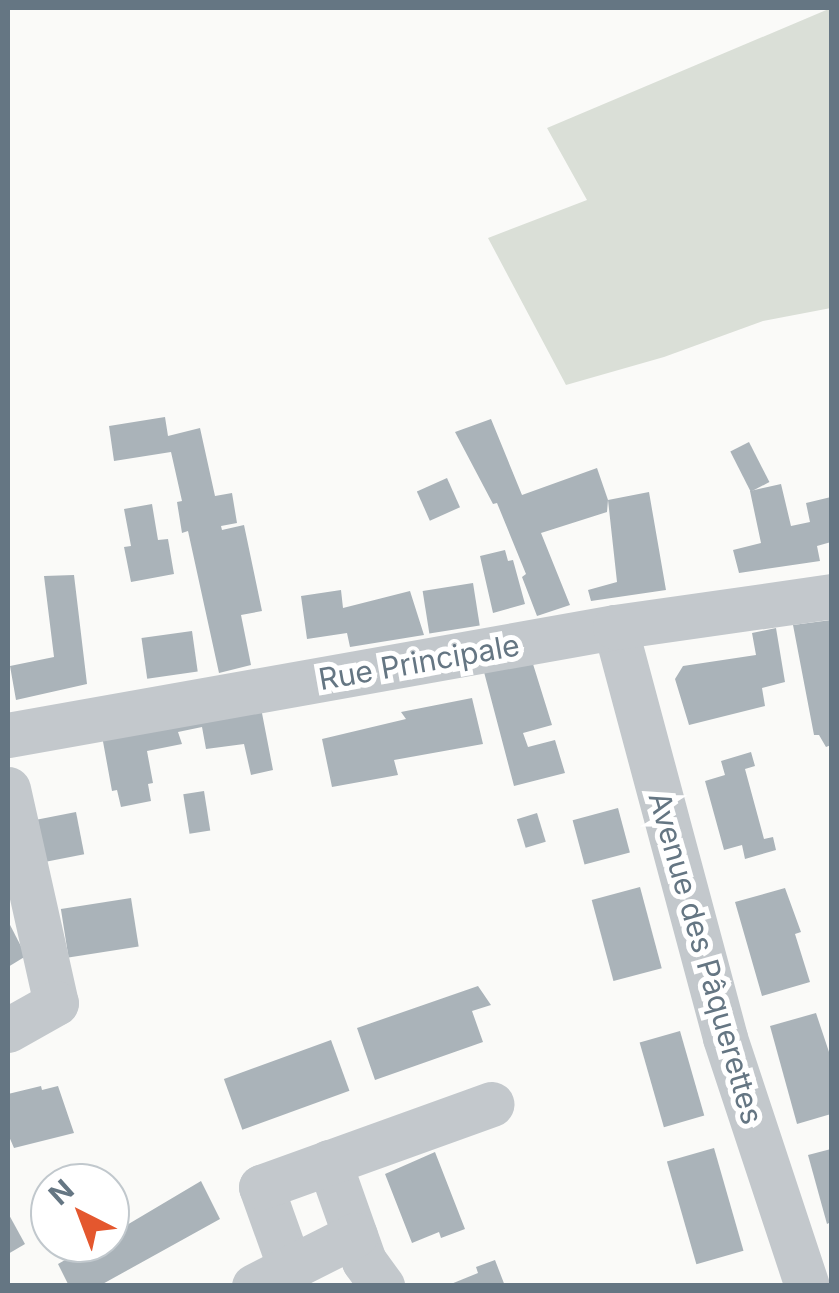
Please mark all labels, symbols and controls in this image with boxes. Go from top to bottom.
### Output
street label: Rue Principale [316,627,522,697]
street label: Avenue des Pâquerettes [641,788,771,1128]
north arrow [30,1163,130,1263]
text: N [42,1172,81,1212]

